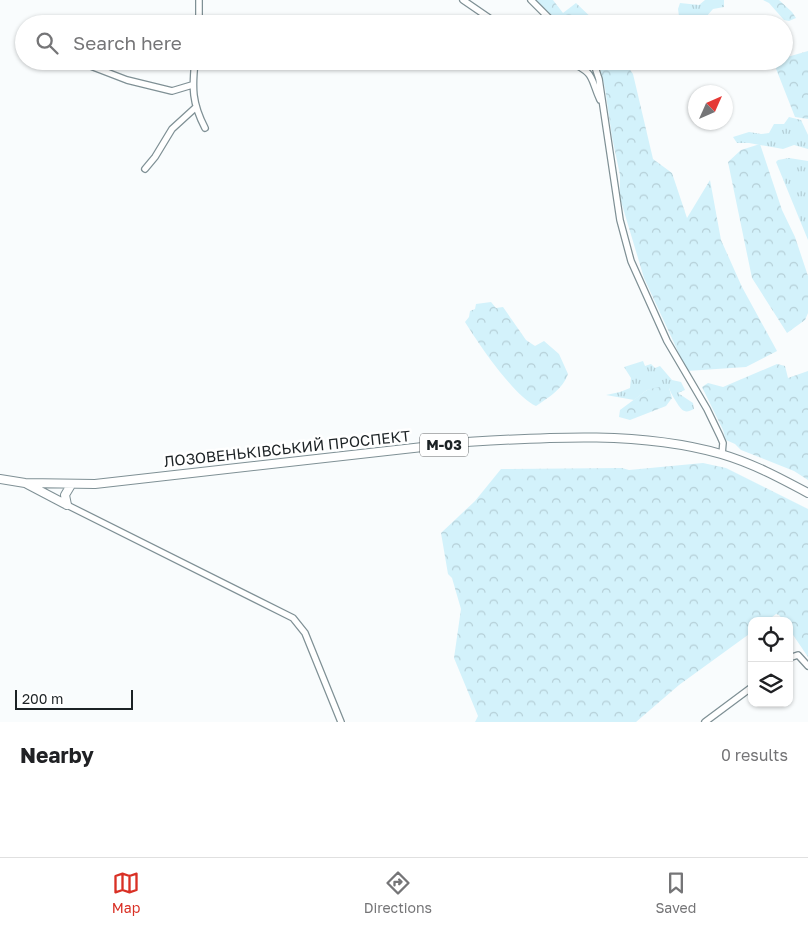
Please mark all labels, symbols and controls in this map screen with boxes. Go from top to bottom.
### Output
search box [15,15,793,70]
icon: search [33,29,61,57]
text: Search here [73,31,182,54]
north arrow [688,85,733,130]
street label: ЛОЗОВЕНЬКІВСЬКИЙ ПРОСПЕКТ [163,426,411,470]
road number: М-03 [420,434,468,456]
map controls [748,617,793,707]
button: locate [748,617,793,662]
button: layers [748,662,793,707]
scale bar [15,687,132,710]
text: 200 m [22,690,63,707]
text: Nearby [20,742,94,768]
text: 0 results [721,745,788,765]
tab: Map [112,869,140,916]
tab: Directions [364,869,432,916]
tab: Saved [655,869,696,916]

